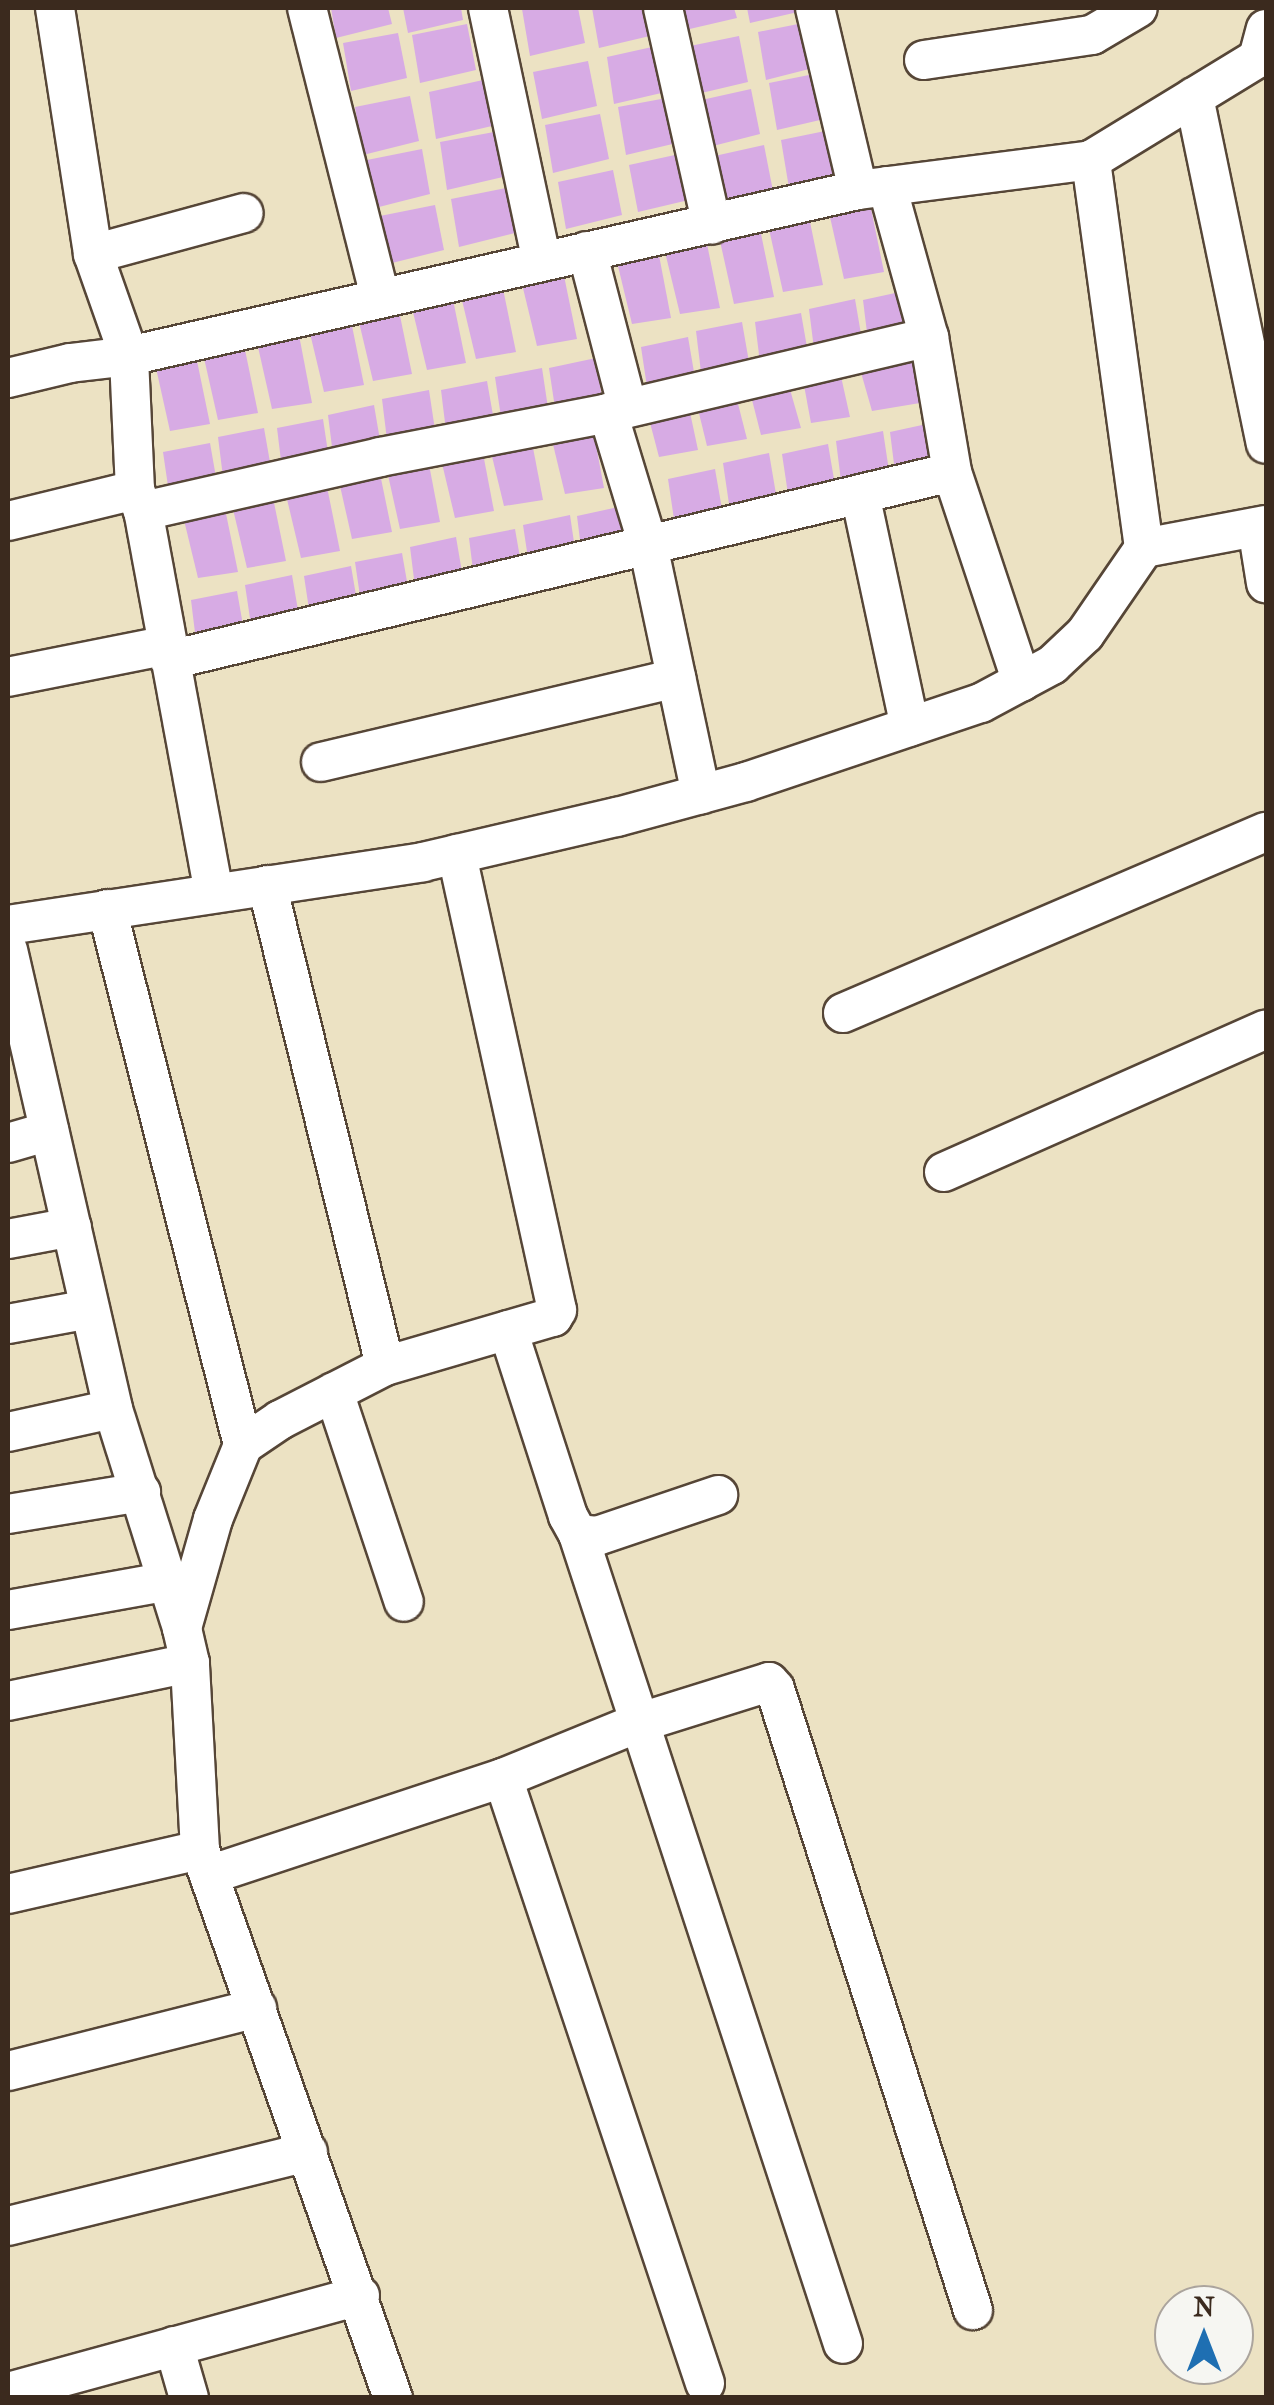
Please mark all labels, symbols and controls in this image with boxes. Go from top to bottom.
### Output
north arrow [1154,2285,1254,2385]
text: N [1193,2290,1215,2323]

